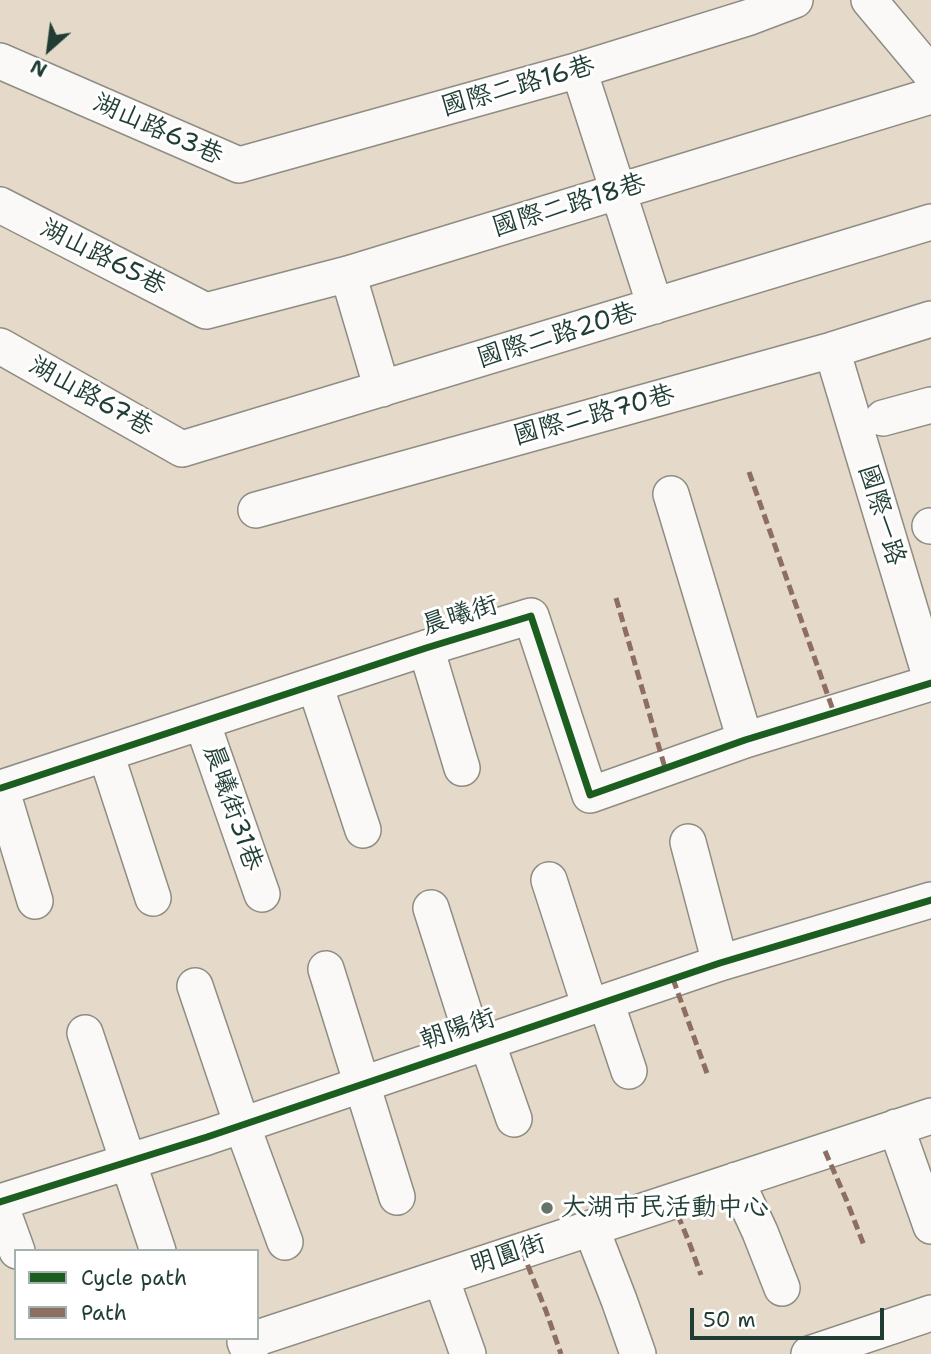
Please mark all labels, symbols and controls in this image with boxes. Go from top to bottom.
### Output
north arrow [14,14,84,84]
street label: 國際二路16巷 [438,50,598,124]
text: N [26,53,51,83]
street label: 湖山路63巷 [88,88,228,172]
street label: 國際二路18巷 [489,168,649,244]
street label: 湖山路65巷 [35,213,171,303]
street label: 國際二路20巷 [473,297,641,375]
street label: 湖山路67巷 [23,350,159,444]
street label: 國際二路70巷 [510,379,678,453]
street label: 國際一路 [851,461,911,569]
street label: 晨曦街 [418,590,502,642]
street label: 晨曦街31巷 [196,741,268,875]
street label: 朝陽街 [416,1003,500,1057]
place label: 大湖市民活動中心 [561,1192,769,1224]
marker: 大湖市民活動中心 [539,1200,555,1216]
street label: 明圓街 [466,1228,550,1282]
legend [14,1249,259,1340]
text: Cycle path [81,1264,187,1292]
scale bar [693,1294,887,1338]
text: Path [81,1299,127,1327]
text: 50 m [703,1306,756,1334]

